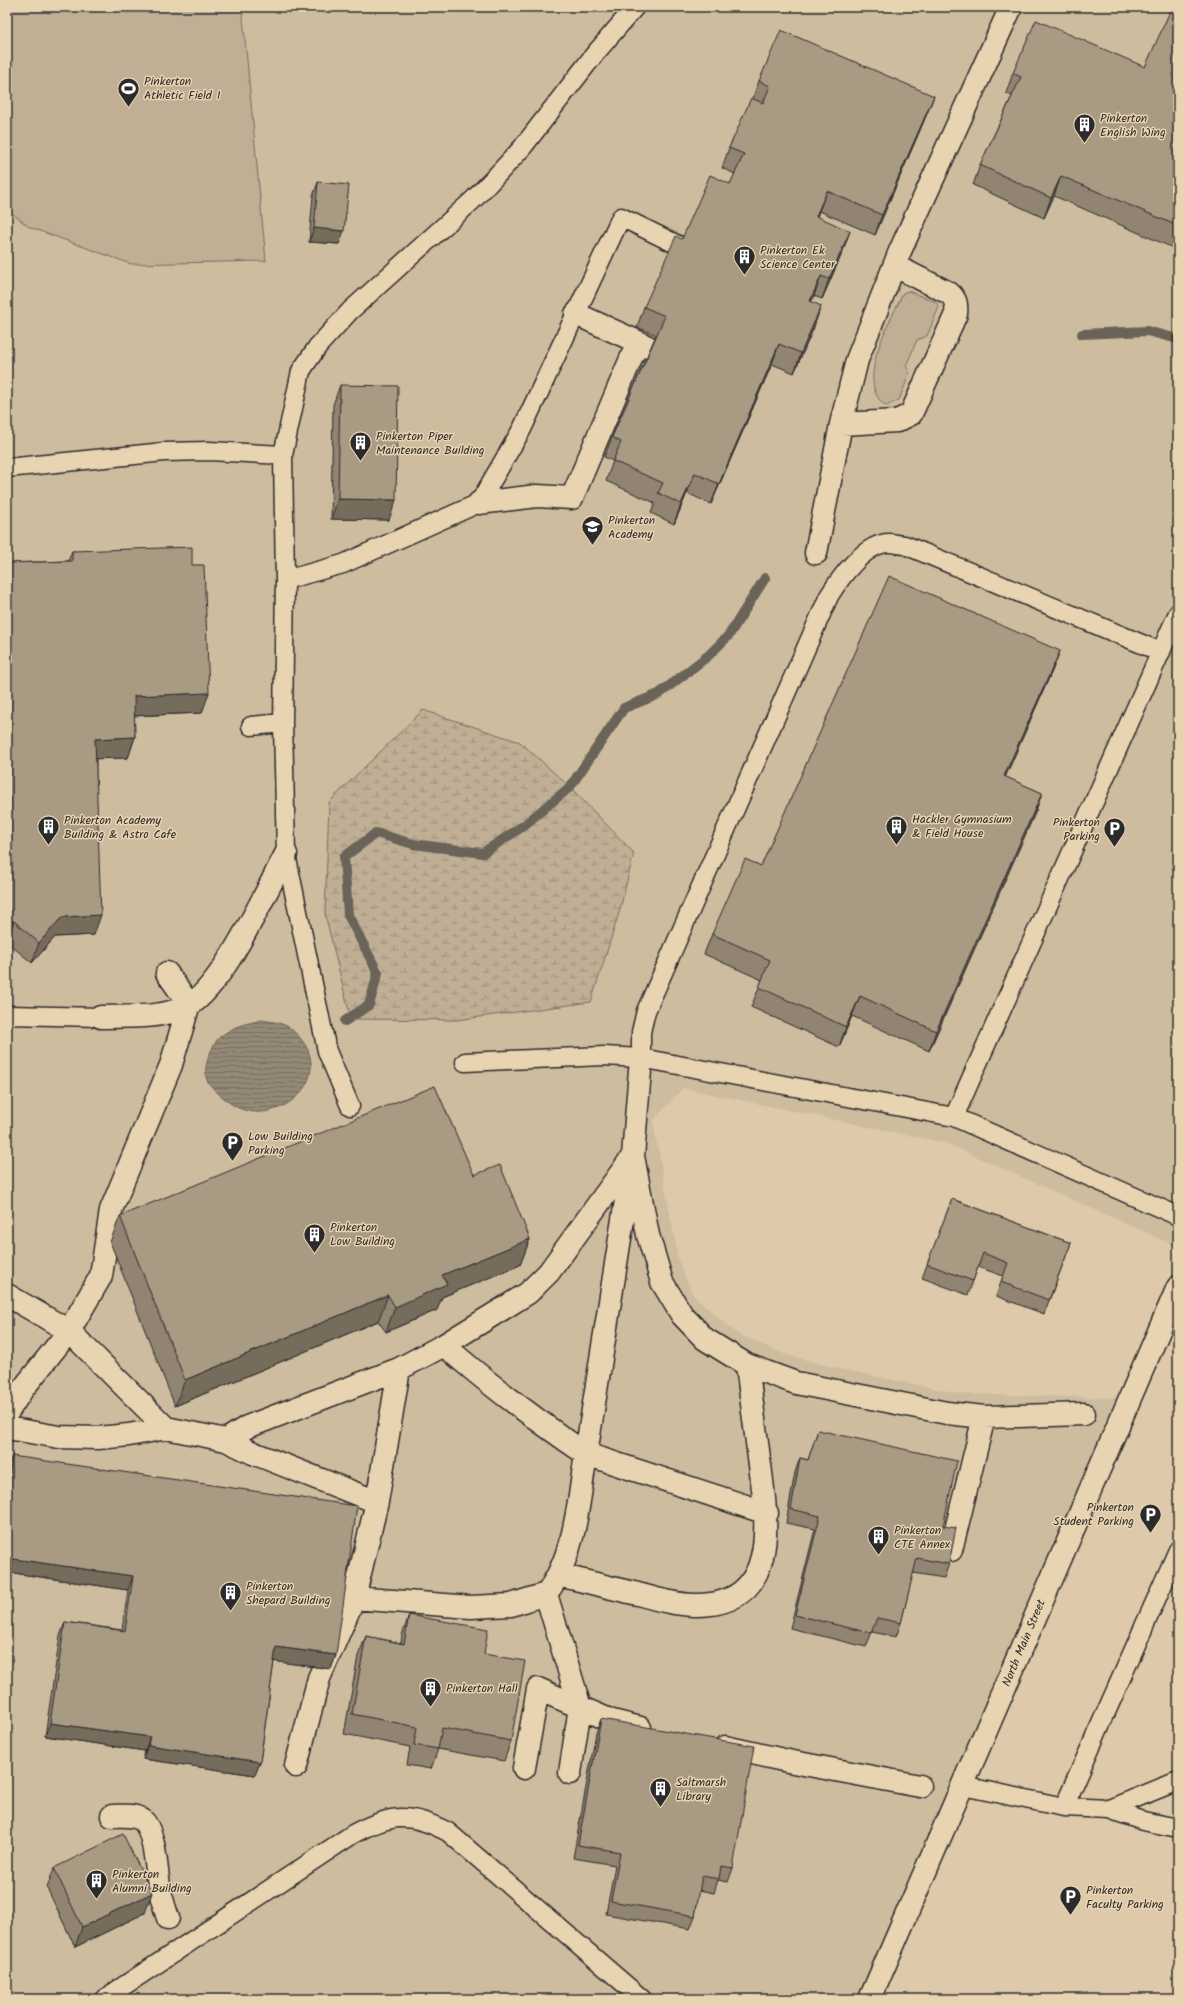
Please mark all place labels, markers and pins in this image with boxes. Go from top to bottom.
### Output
place label: Pinkerton Athletic Field 1 [144,72,221,105]
sports icon: Pinkerton Athletic Field 1 [116,75,142,108]
place label: Pinkerton English Wing [1100,109,1166,142]
building icon: Pinkerton English Wing [1072,112,1098,145]
place label: Pinkerton Ek Science Center [760,241,836,274]
building icon: Pinkerton Ek Science Center [732,244,758,277]
place label: Pinkerton Piper Maintenance Building [376,427,485,460]
building icon: Pinkerton Piper Maintenance Building [348,430,374,463]
place label: Pinkerton Academy [608,511,655,544]
school or university icon: Pinkerton Academy [579,514,605,547]
place label: Hackler Gymnasium & Field House [912,810,1012,843]
place label: Pinkerton Academy Building & Astro Cafe [64,811,177,844]
building icon: Hackler Gymnasium & Field House [883,813,909,846]
place label: Pinkerton Parking [1053,813,1100,846]
building icon: Pinkerton Academy Building & Astro Cafe [36,814,62,847]
parking icon: Pinkerton Parking [1102,816,1128,849]
place label: Low Building Parking [248,1127,313,1160]
parking icon: Low Building Parking [220,1130,246,1163]
place label: Pinkerton Low Building [330,1218,395,1251]
building icon: Pinkerton Low Building [302,1221,328,1254]
place label: Pinkerton Student Parking [1053,1498,1134,1531]
parking icon: Pinkerton Student Parking [1137,1501,1163,1534]
place label: Pinkerton CTE Annex [894,1521,951,1554]
building icon: Pinkerton CTE Annex [865,1524,891,1557]
place label: Pinkerton Shepard Building [246,1577,331,1610]
building icon: Pinkerton Shepard Building [218,1580,244,1613]
building icon: Pinkerton Hall [418,1675,444,1708]
place label: Pinkerton Hall [446,1679,518,1698]
place label: Saltmarsh Library [676,1773,726,1806]
building icon: Saltmarsh Library [648,1776,674,1809]
place label: Pinkerton Alumni Building [112,1865,192,1898]
building icon: Pinkerton Alumni Building [83,1868,109,1901]
place label: Pinkerton Faculty Parking [1086,1881,1164,1914]
parking icon: Pinkerton Faculty Parking [1057,1884,1083,1917]

